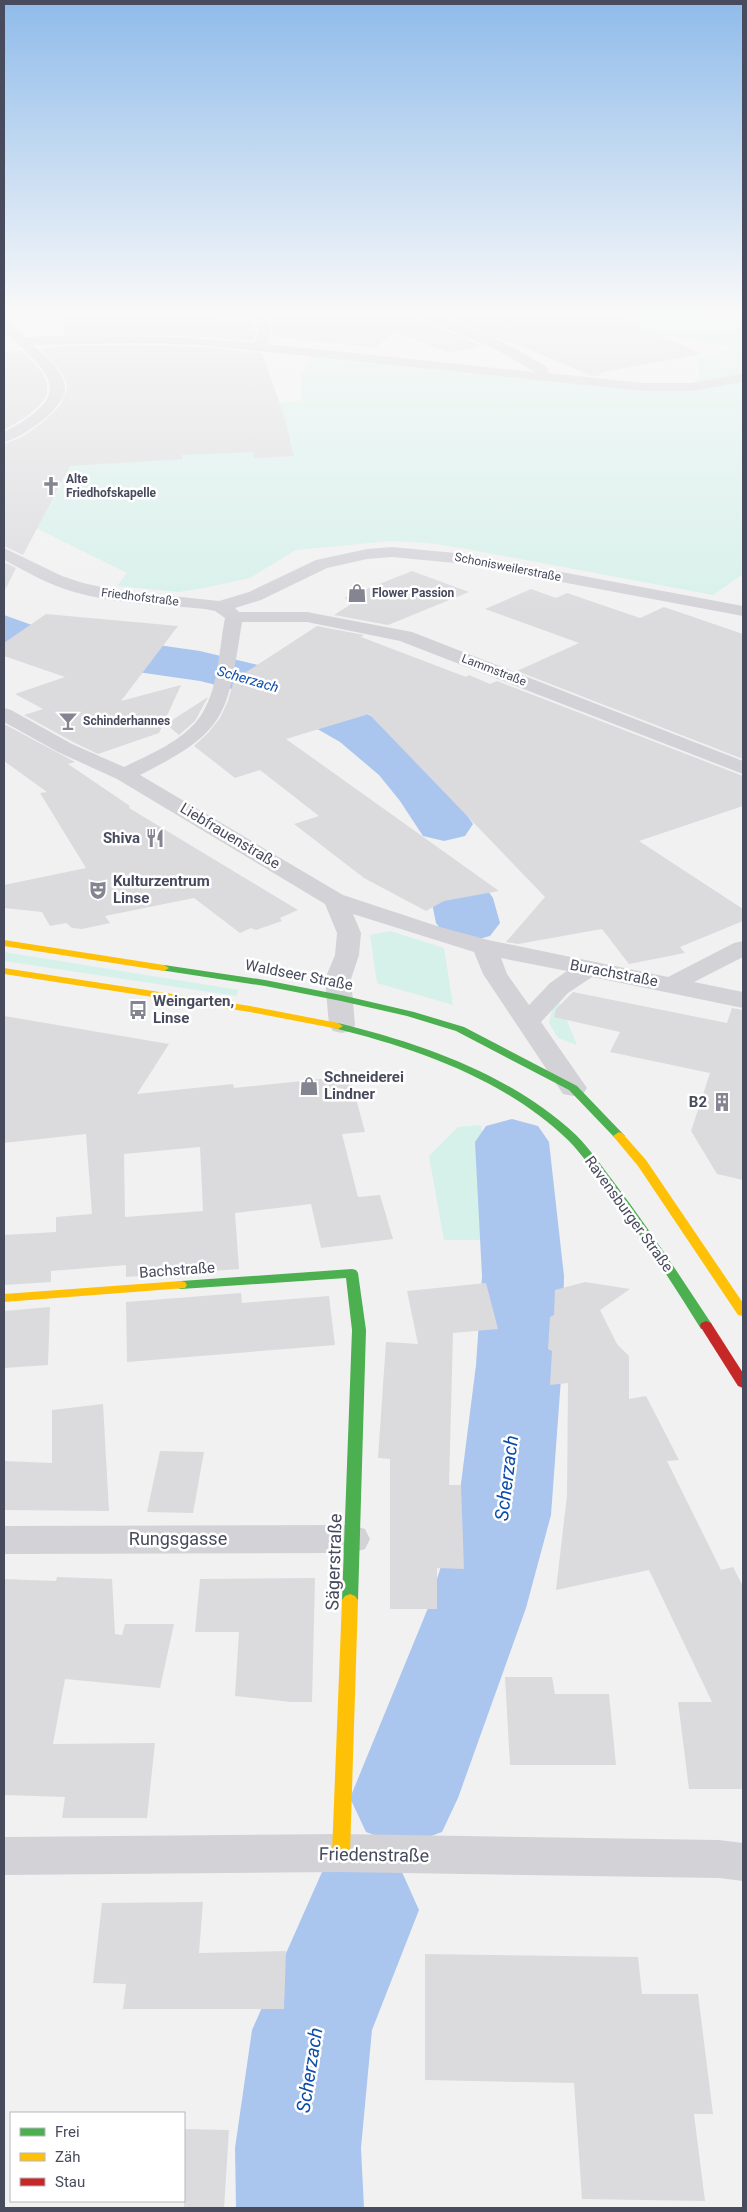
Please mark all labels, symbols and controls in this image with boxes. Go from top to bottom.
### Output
place label: Alte Friedhofskapelle [66,472,157,500]
church icon: Alte Friedhofskapelle [40,475,62,497]
street label: Schonisweilerstraße [454,550,562,584]
shop icon: Flower Passion [346,582,368,604]
street label: Friedhofstraße [100,585,180,609]
place label: Flower Passion [372,586,455,600]
street label: Lammstraße [460,651,528,689]
water label: Scherzach [215,663,281,695]
bar icon: Schinderhannes [57,710,79,732]
place label: Schinderhannes [83,714,170,728]
street label: Liebfrauenstraße [177,799,283,873]
restaurant icon: Shiva [144,827,166,849]
place label: Shiva [103,829,140,847]
place label: Kulturzentrum Linse [113,872,210,907]
theatre icon: Kulturzentrum Linse [87,879,109,901]
street label: Waldseer Straße [244,956,354,994]
street label: Burachstraße [569,956,660,990]
place label: Weingarten, Linse [153,992,234,1027]
bus stop icon: Weingarten, Linse [127,999,149,1021]
place label: Schneiderei Lindner [324,1068,404,1103]
shop icon: Schneiderei Lindner [298,1075,320,1097]
building icon: B2 [711,1091,733,1113]
place label: B2 [689,1093,707,1111]
street label: Ravensburger Straße [581,1153,677,1276]
street label: Bachstraße [138,1258,216,1282]
water label: Scherzach [490,1434,523,1522]
street label: Sägerstraße [321,1513,346,1611]
street label: Rungsgasse [129,1528,227,1549]
street label: Friedenstraße [319,1843,429,1866]
water label: Scherzach [291,2026,328,2114]
legend [10,2112,185,2202]
text: Frei [55,2123,80,2141]
text: Zäh [55,2148,80,2166]
text: Stau [55,2173,85,2191]

